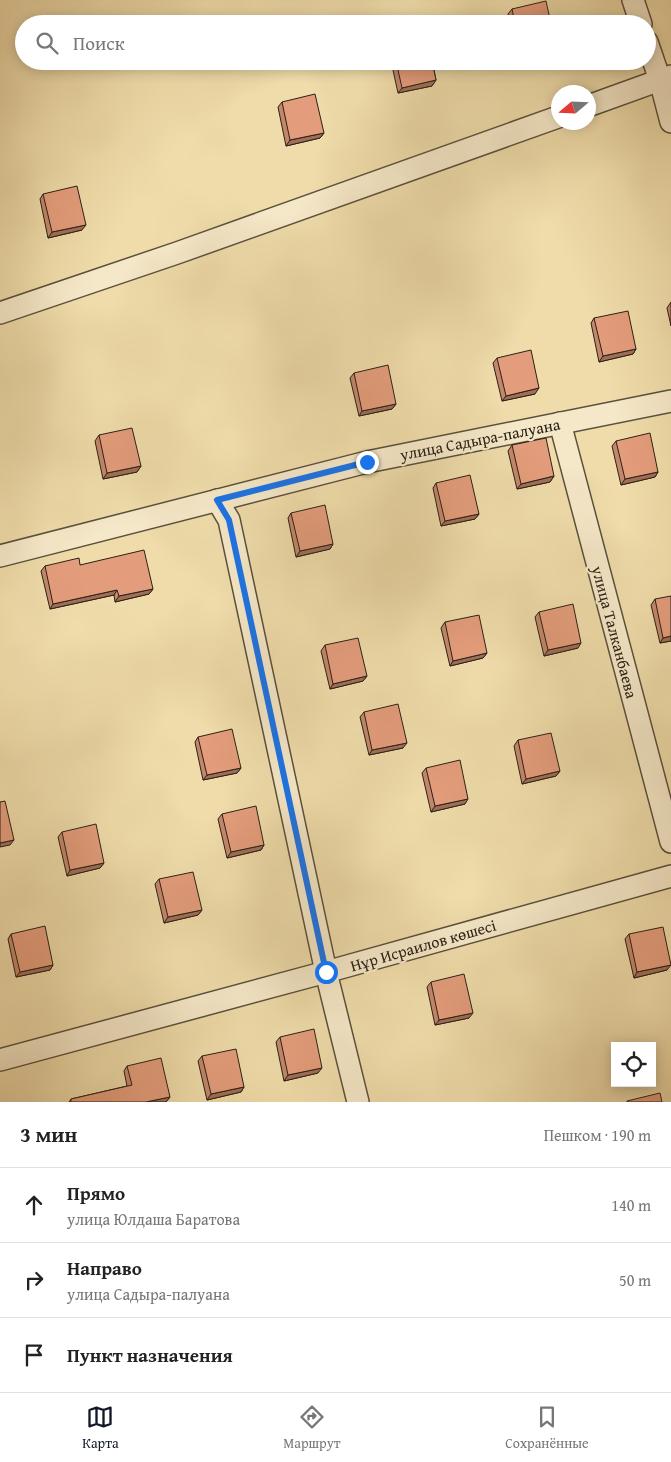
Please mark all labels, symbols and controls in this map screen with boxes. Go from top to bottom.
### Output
search box [15,15,656,70]
icon: search [33,29,61,57]
text: Поиск [73,29,125,57]
north arrow [551,85,596,130]
street label: улица Садыра-палуана [397,412,563,467]
route end [356,451,379,474]
street label: улица Талканбаева [586,562,644,701]
street label: Нұр Исраилов көшесі [347,913,499,977]
route start [315,961,338,984]
map controls [611,1042,656,1087]
button: locate [611,1042,656,1087]
text: 3 мин [20,1119,77,1150]
text: Пешком · 190 m [544,1123,651,1147]
text: Прямо [67,1179,125,1207]
icon: ahead [20,1191,48,1219]
text: 140 m [611,1193,651,1217]
text: улица Юлдаша Баратова [67,1207,240,1231]
text: Направо [67,1254,142,1282]
icon: right [20,1266,48,1294]
text: 50 m [619,1268,651,1292]
text: улица Садыра-палуана [67,1282,230,1306]
icon: arrive [20,1341,48,1369]
text: Пункт назначения [67,1341,233,1369]
tab: Карта [82,1403,119,1453]
tab: Маршрут [283,1403,341,1453]
tab: Сохранённые [505,1403,589,1453]

